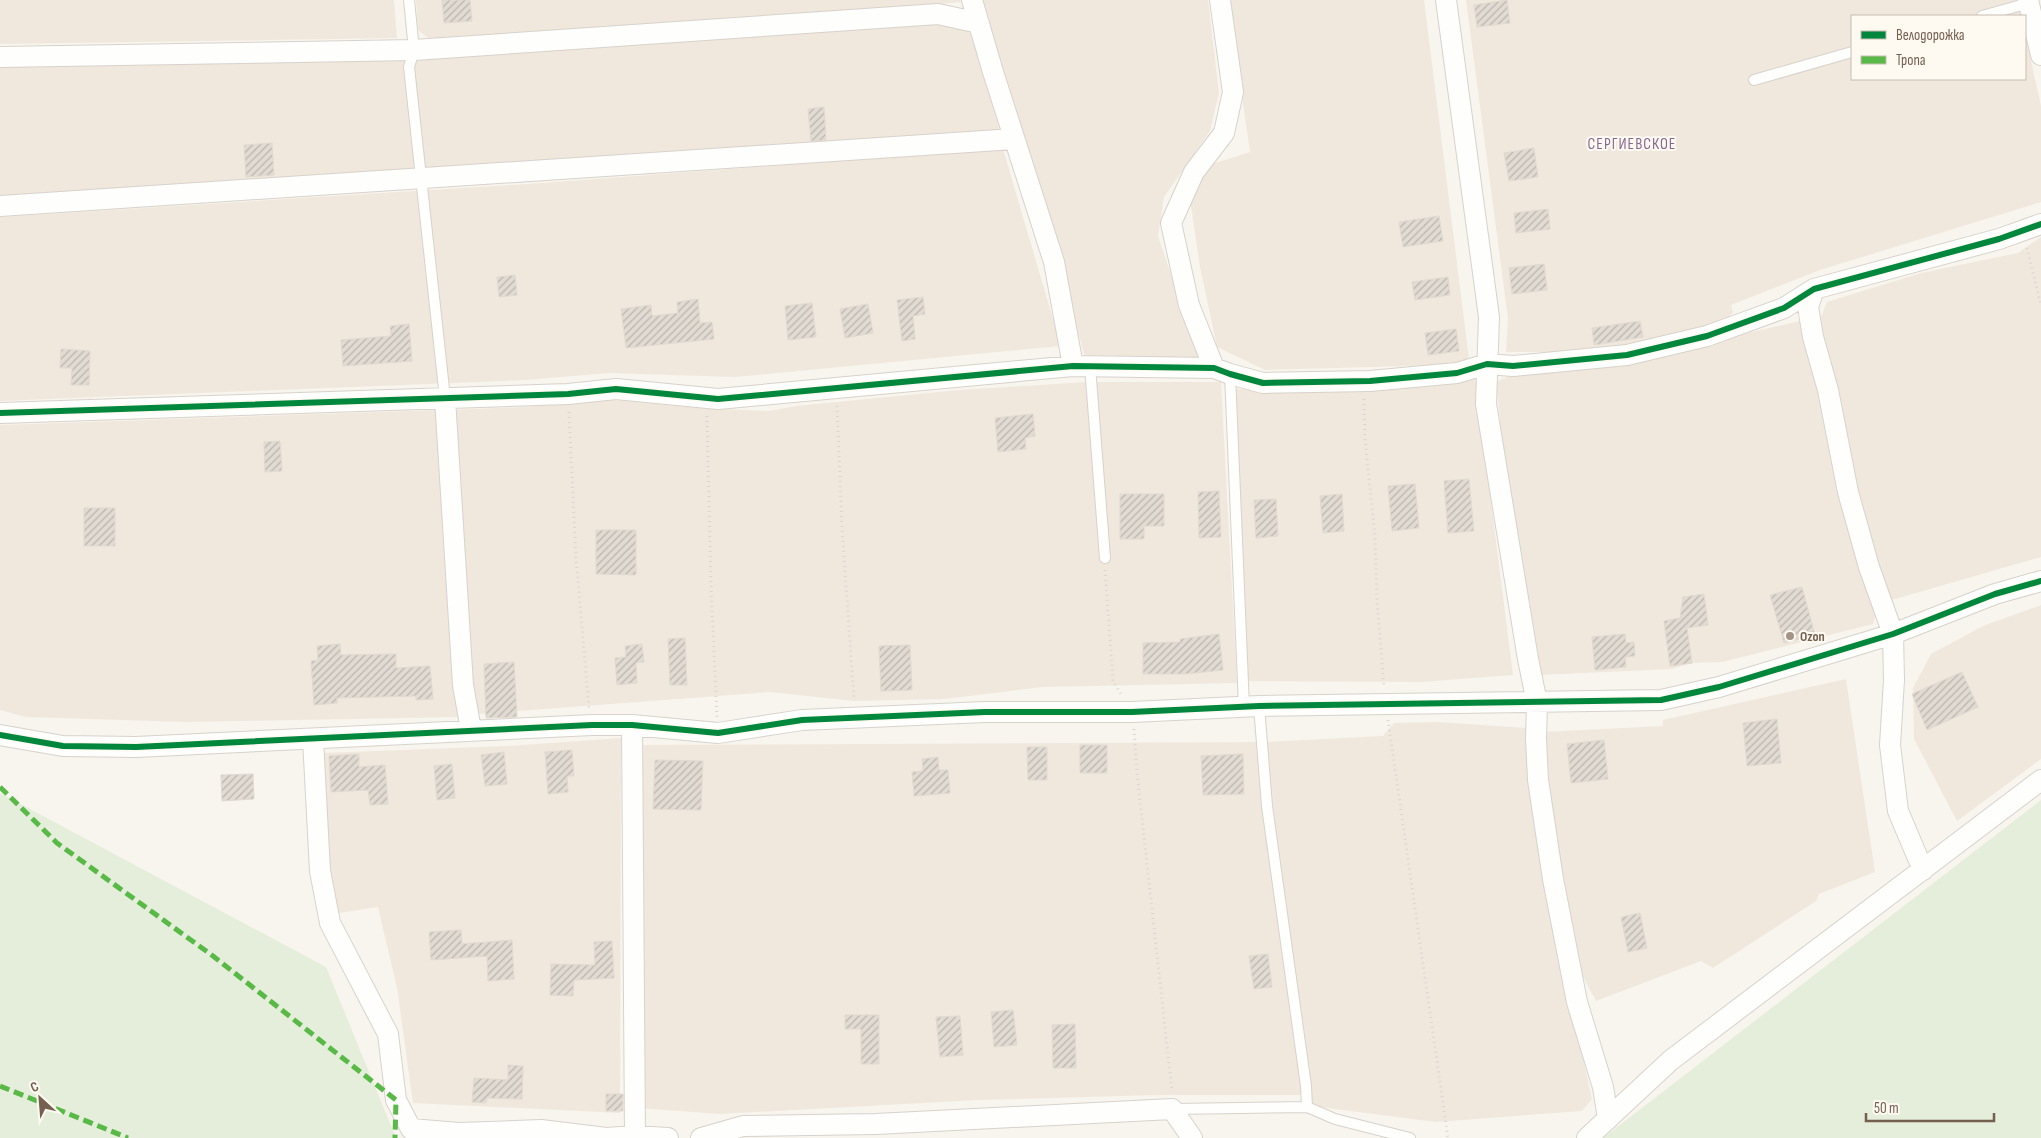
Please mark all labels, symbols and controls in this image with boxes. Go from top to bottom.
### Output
legend [1851,15,2026,80]
text: Велодорожка [1896,26,1965,45]
text: Тропа [1896,51,1926,70]
district label: СЕРГИЕВСКОЕ [1588,135,1676,154]
place label: Ozon [1800,628,1825,645]
marker: Ozon [1784,630,1796,642]
north arrow [15,1073,65,1123]
text: С [28,1078,41,1096]
scale bar [1866,1090,1994,1122]
text: 50 m [1874,1099,1899,1118]

